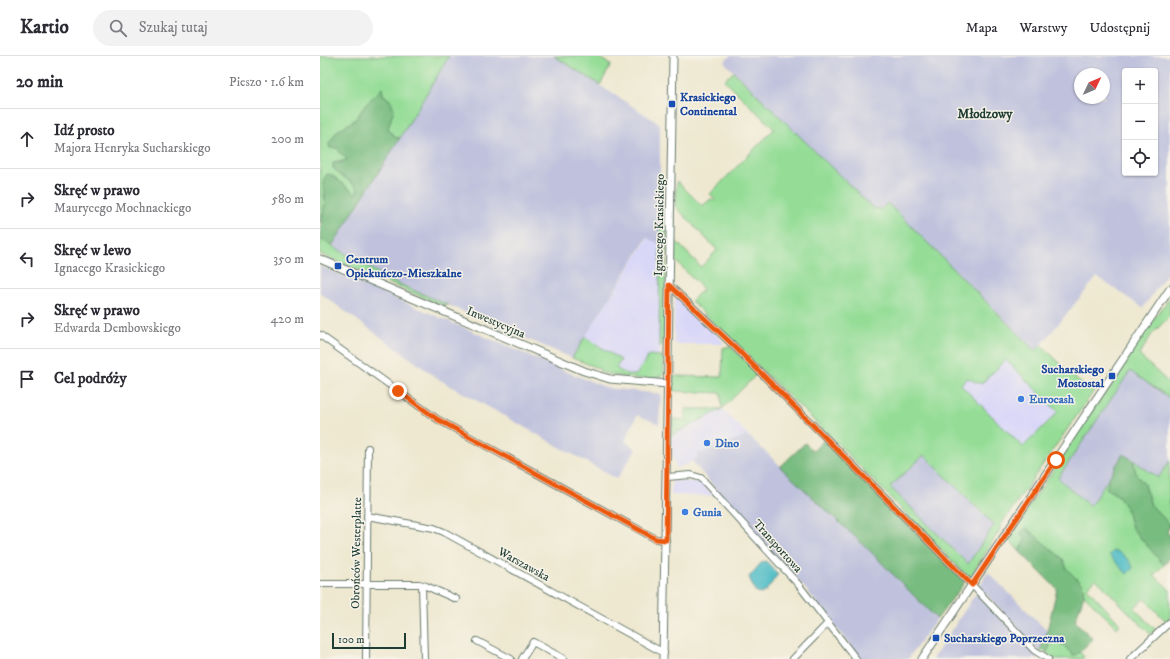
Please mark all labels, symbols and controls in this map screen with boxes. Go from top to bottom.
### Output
search box [93,10,373,46]
text: Kartio [20,16,69,39]
icon: search [107,17,129,39]
text: Szukaj tutaj [139,18,208,37]
text: Mapa [966,19,998,37]
text: Warstwy [1020,19,1067,37]
text: Udostępnij [1089,19,1150,37]
north arrow [1074,68,1110,104]
map controls [1122,68,1158,176]
button: + [1122,68,1158,104]
text: 20 min [16,71,63,93]
text: Pieszo · 1.6 km [229,74,304,90]
place label: Krasickiego Continental [680,90,737,119]
marker: Krasickiego Continental [667,99,677,109]
button: − [1122,104,1158,140]
district label: Młodzowy [958,106,1013,123]
text: Idź prosto [54,121,115,140]
icon: ahead [16,128,38,150]
text: 200 m [271,131,304,147]
text: Majora Henryka Sucharskiego [54,140,210,156]
button: locate [1122,140,1158,176]
street label: Ignacego Krasickiego [651,173,668,276]
text: Skręć w prawo [54,181,140,200]
icon: right [16,188,38,210]
text: 580 m [272,191,304,207]
text: Maurycego Mochnackiego [54,200,191,216]
text: Skręć w lewo [54,241,131,260]
icon: left [16,248,38,270]
text: 350 m [273,251,304,267]
place label: Centrum Opiekuńczo-Mieszkalne [346,252,462,281]
text: Ignacego Krasickiego [54,260,165,276]
marker: Centrum Opiekuńczo-Mieszkalne [333,261,343,271]
text: Skręć w prawo [54,301,140,320]
street label: Inwestycyjna [464,303,528,342]
icon: right [16,308,38,330]
text: 420 m [271,311,304,327]
text: Edwarda Dembowskiego [54,320,181,336]
place label: Sucharskiego Mostostal [1041,362,1104,391]
icon: arrive [16,368,38,390]
text: Cel podróży [54,369,127,388]
marker: Sucharskiego Mostostal [1107,371,1117,381]
route end [389,382,407,400]
place label: Eurocash [1029,392,1075,407]
marker: Eurocash [1016,394,1026,404]
place label: Dino [715,436,739,451]
marker: Dino [702,438,712,448]
route start [1047,451,1065,469]
street label: Obrońców Westerplatte [348,497,365,609]
place label: Gunia [693,505,723,520]
marker: Gunia [680,507,690,517]
street label: Transportowa [750,517,806,577]
street label: Warszawska [494,544,553,585]
scale bar [332,631,406,650]
place label: Sucharskiego Poprzeczna [944,631,1065,646]
text: 100 m [338,633,364,647]
marker: Sucharskiego Poprzeczna [931,633,941,643]

